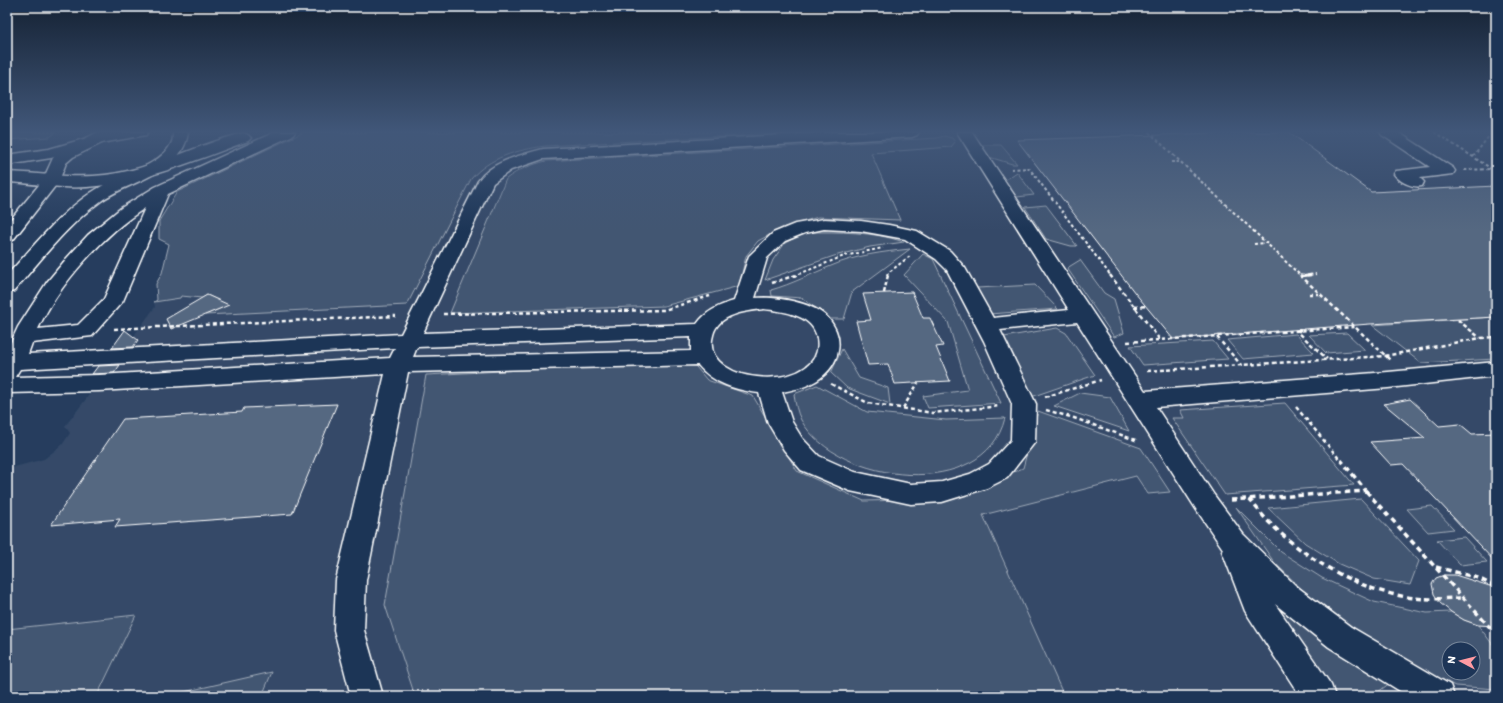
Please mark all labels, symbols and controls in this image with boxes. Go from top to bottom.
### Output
north arrow [1441,641,1481,681]
text: N [1445,655,1458,664]

